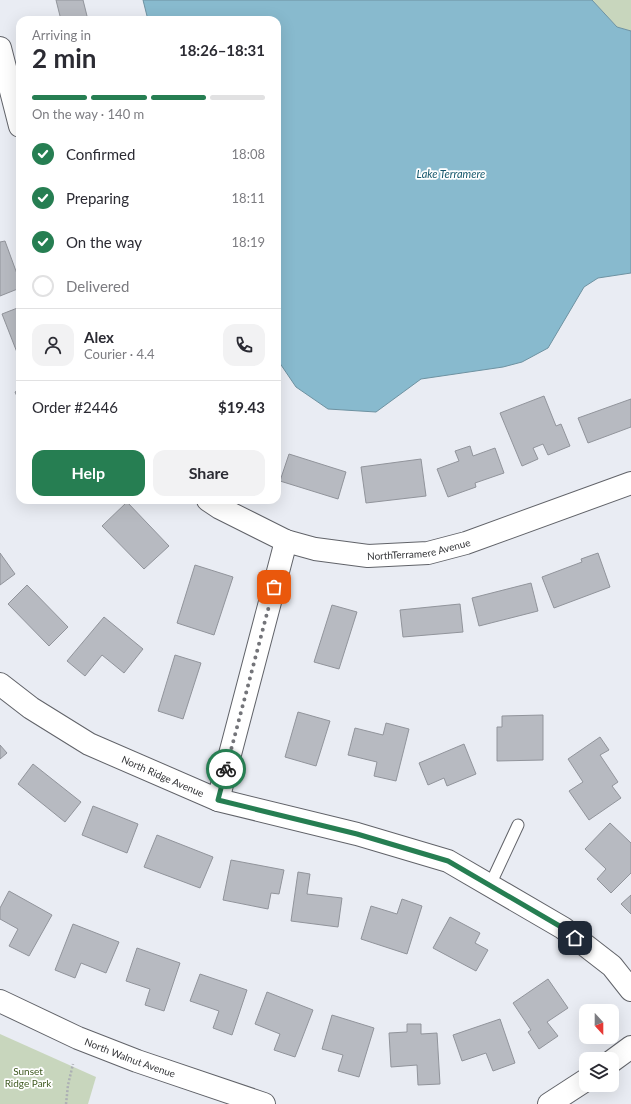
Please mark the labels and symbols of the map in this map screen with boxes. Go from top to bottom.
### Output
water label: Lake Terramere [417,167,485,180]
street label: NorthTerramere Avenue [367,536,472,562]
pin [257,570,291,604]
courier [206,749,246,789]
street label: North Ridge Avenue [120,753,206,799]
pin [558,921,592,955]
north arrow [579,1004,619,1044]
street label: North Walnut Avenue [83,1035,177,1080]
park label: Sunset Ridge Park [5,1065,52,1089]

